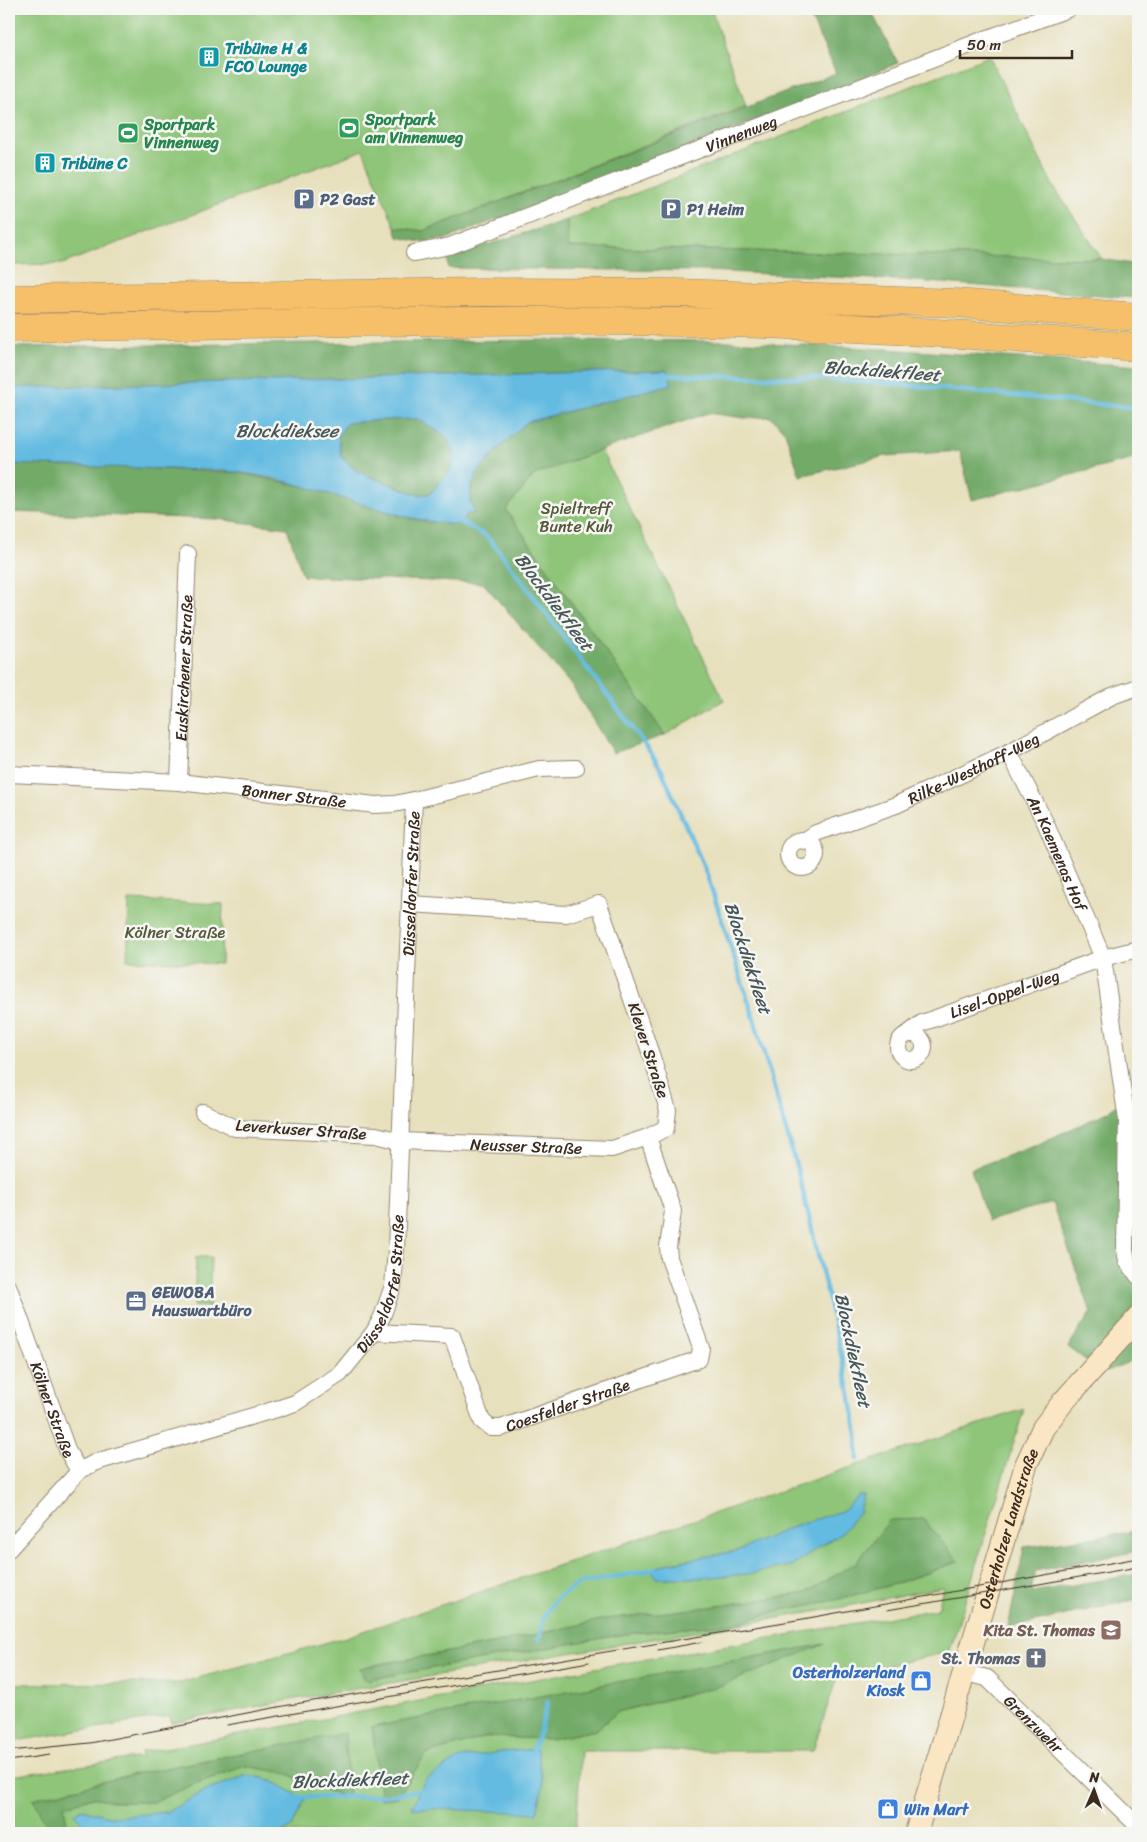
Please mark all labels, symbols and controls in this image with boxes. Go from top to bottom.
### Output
scale bar [960,28,1072,60]
text: 50 m [967,32,1002,58]
place label: Tribüne H & FCO Lounge [224,34,308,81]
building icon: Tribüne H & FCO Lounge [197,45,221,69]
place label: Sportpark am Vinnenweg [364,105,463,152]
street label: Vinnenweg [701,107,782,161]
place label: Sportpark Vinnenweg [143,110,220,157]
sports icon: Sportpark am Vinnenweg [337,116,361,140]
sports icon: Sportpark Vinnenweg [116,121,140,145]
place label: Tribüne C [61,149,129,178]
building icon: Tribüne C [33,151,57,175]
place label: P2 Gast [320,185,375,214]
parking icon: P2 Gast [292,187,316,211]
place label: P1 Heim [687,195,745,224]
parking icon: P1 Heim [659,197,683,221]
water label: Blockdiekfleet [823,351,943,391]
water label: Blockdieksee [236,415,340,447]
park label: Spieltreff Bunte Kuh [539,494,614,541]
water label: Blockdiekfleet [506,546,603,660]
street label: Euskirchener Straße [167,594,201,742]
street label: Rilke-Westhoff-Weg [903,724,1045,813]
street label: Bonner Straße [240,775,348,817]
street label: An Kaemenas Hof [1018,789,1096,917]
street label: Düsseldorfer Straße [394,810,429,957]
water label: Blockdiekfleet [715,898,782,1020]
park label: Kölner Straße [125,918,225,947]
street label: Lisel-Oppel-Weg [946,961,1064,1027]
street label: Klever Straße [619,998,678,1102]
street label: Leverkuser Straße [235,1110,368,1149]
street label: Neusser Straße [470,1130,583,1163]
street label: Düsseldorfer Straße [348,1214,412,1360]
place label: GEWOBA Hauswartbüro [151,1278,253,1325]
office icon: GEWOBA Hauswartbüro [124,1289,148,1313]
water label: Blockdiekfleet [825,1290,881,1412]
street label: Kölner Straße [22,1357,83,1464]
street label: Coesfelder Straße [501,1370,634,1440]
street label: Osterholzer Landstraße [970,1443,1047,1613]
place label: Kita St. Thomas [983,1616,1096,1645]
school or university icon: Kita St. Thomas [1099,1618,1123,1642]
place label: St. Thomas [940,1644,1021,1673]
church icon: St. Thomas [1024,1646,1048,1670]
place label: Osterholzerland Kiosk [792,1658,907,1705]
shop icon: Osterholzerland Kiosk [909,1669,933,1693]
street label: Grenzwehr [996,1687,1071,1762]
water label: Blockdiekfleet [291,1762,411,1798]
north arrow [1070,1764,1120,1814]
text: N [1088,1765,1100,1790]
place label: Win Mart [904,1795,970,1824]
shop icon: Win Mart [876,1797,900,1821]

